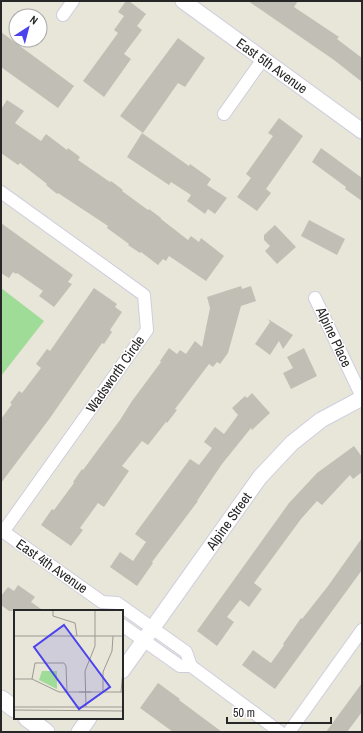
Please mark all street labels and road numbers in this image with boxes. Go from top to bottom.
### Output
street label: East 5th Avenue [233,34,311,97]
street label: Alpine Place [312,303,356,370]
street label: Wadsworth Circle [82,332,148,416]
street label: Alpine Street [201,489,255,554]
street label: East 4th Avenue [13,535,91,597]

